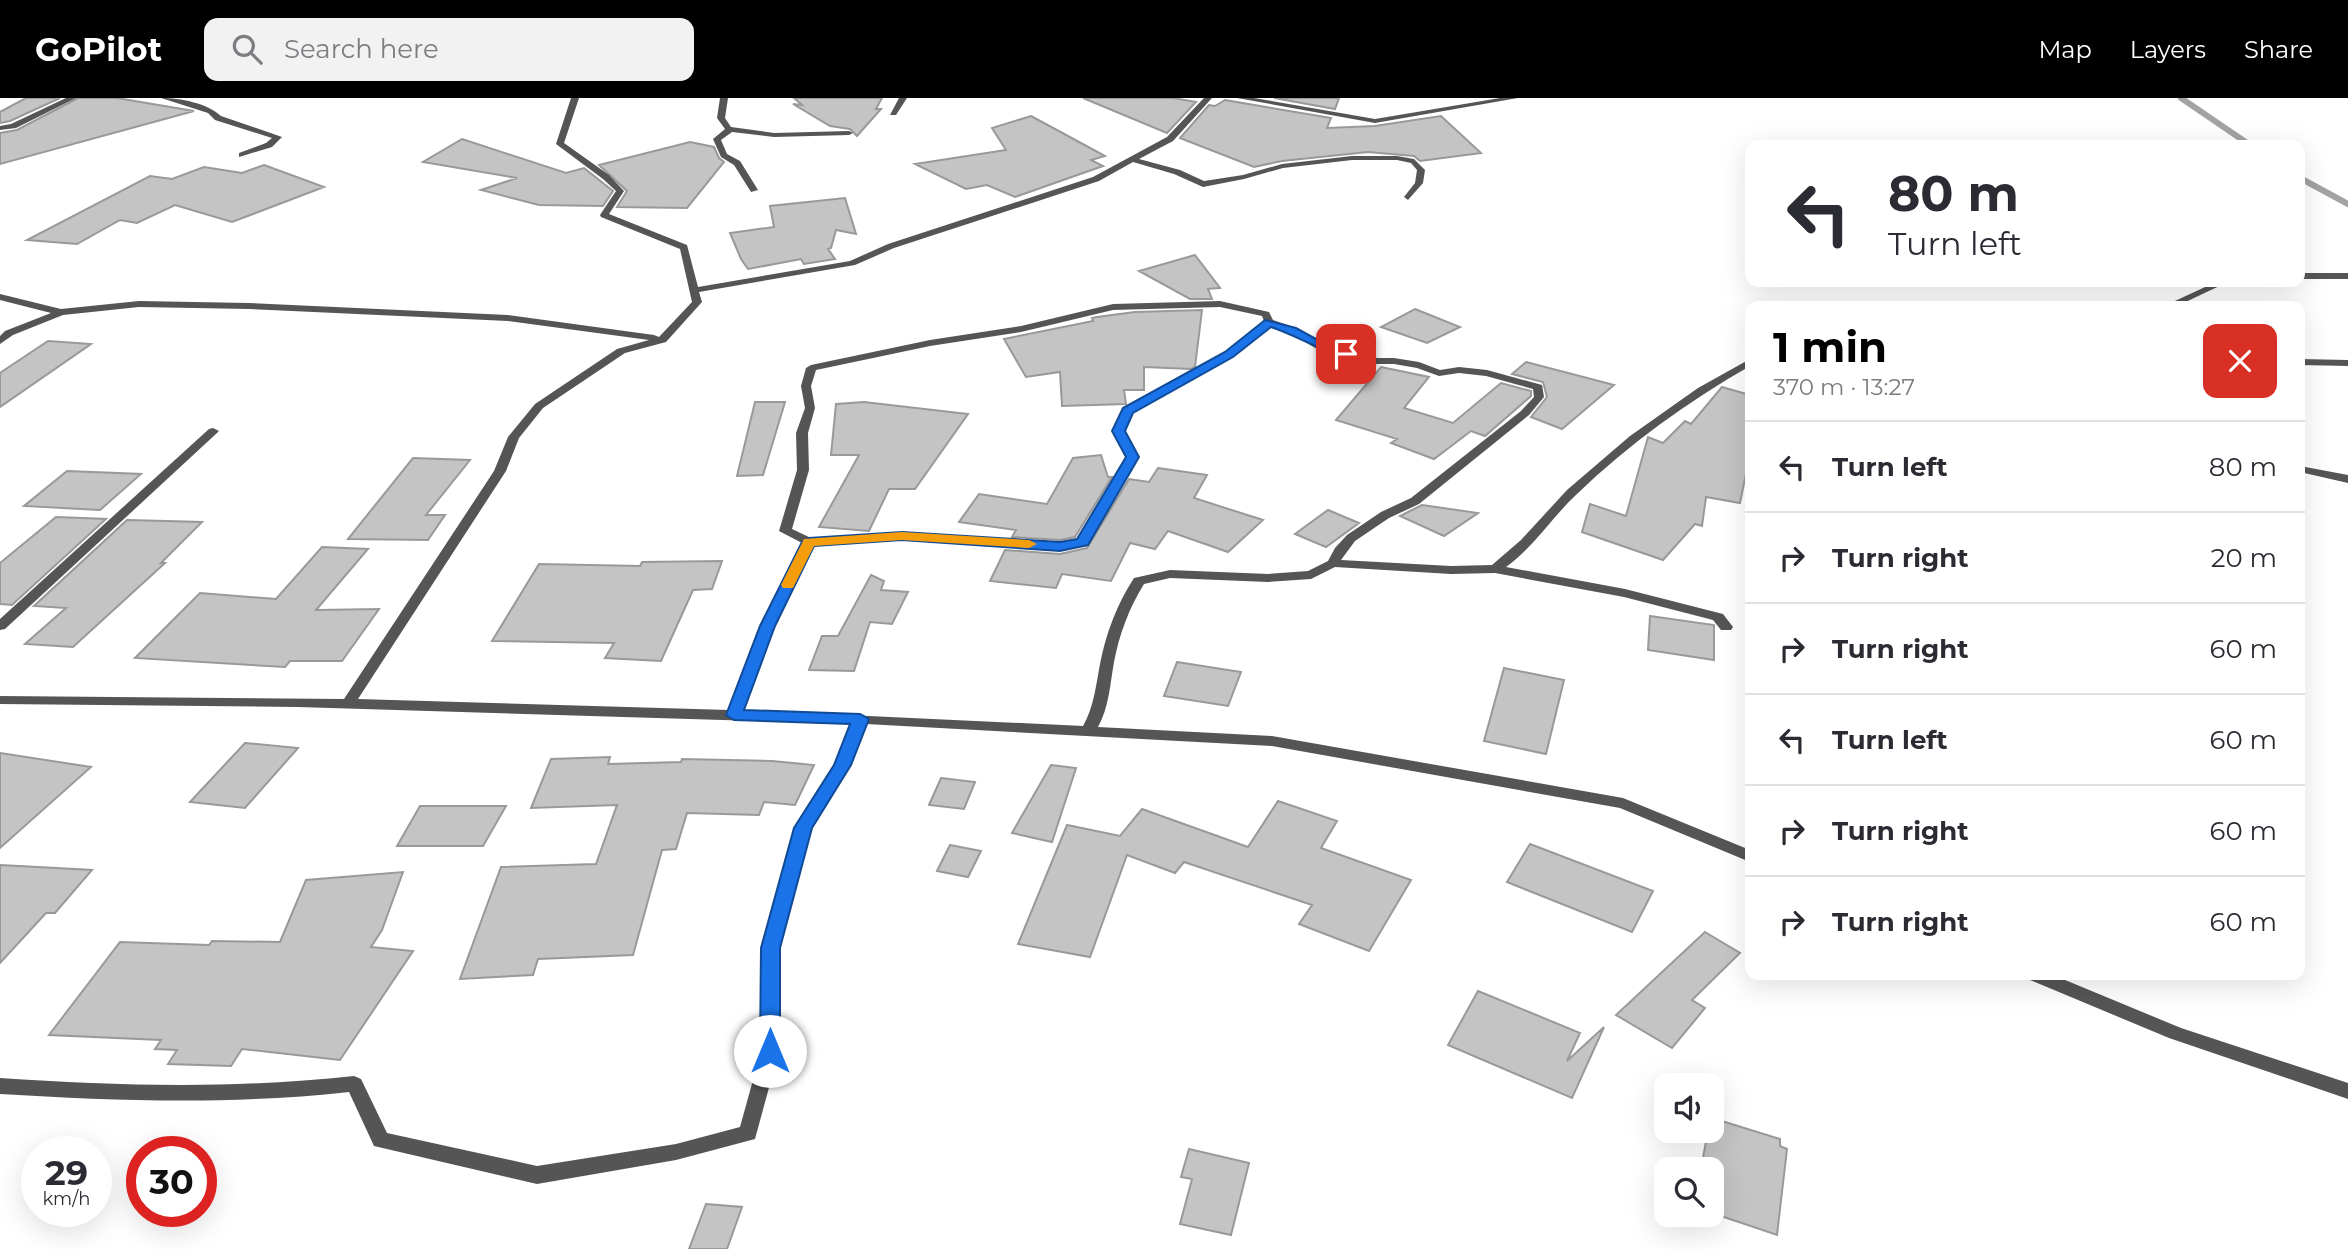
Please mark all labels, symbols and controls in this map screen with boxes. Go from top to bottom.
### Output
search box [204,18,694,81]
text: GoPilot [35,29,162,69]
icon: search [228,30,266,68]
text: Search here [284,33,439,65]
text: Map [2038,35,2092,64]
text: Layers [2130,35,2206,64]
text: Share [2244,35,2313,64]
text: 80 m [1888,164,2019,223]
icon: left [1773,168,1864,259]
text: Turn left [1888,224,2022,263]
text: 1 min [1773,321,1887,373]
pin [1316,324,1376,384]
button: close [2203,324,2277,398]
icon: arrive [1327,335,1365,373]
text: 370 m · 13:27 [1773,373,1915,401]
icon: left [1773,448,1811,486]
text: Turn left [1832,451,1948,483]
text: 80 m [2209,451,2277,483]
icon: right [1773,539,1811,577]
text: Turn right [1832,542,1968,574]
text: 20 m [2211,542,2277,574]
icon: right [1773,630,1811,668]
text: Turn right [1832,633,1968,665]
text: 60 m [2210,633,2277,665]
icon: left [1773,721,1811,759]
text: Turn left [1832,724,1948,756]
text: 60 m [2210,724,2277,756]
icon: right [1773,812,1811,850]
text: Turn right [1832,815,1968,847]
text: 60 m [2210,815,2277,847]
icon: right [1773,903,1811,941]
text: Turn right [1832,906,1968,938]
text: 60 m [2210,906,2277,938]
position arrow [733,1014,807,1088]
map controls [1654,1073,1724,1227]
button: sound [1654,1073,1724,1143]
speed limit sign: 30 [126,1136,217,1227]
text: 29 [45,1151,88,1194]
button: search [1654,1157,1724,1227]
text: km/h [42,1188,91,1210]

